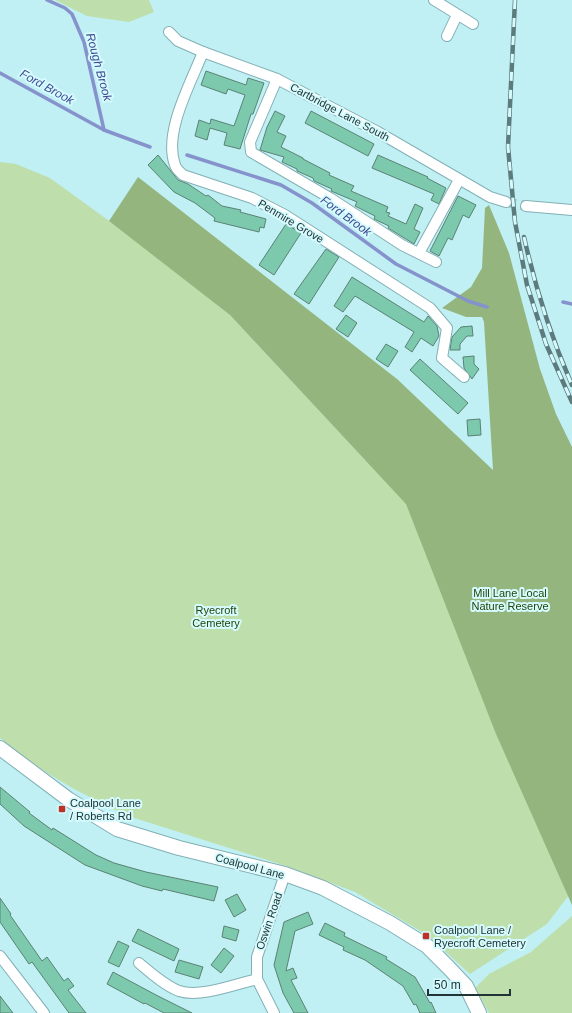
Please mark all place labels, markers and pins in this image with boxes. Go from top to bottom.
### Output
place label: Coalpool Lane / Roberts Rd [70,797,141,822]
marker: Coalpool Lane / Roberts Rd [57,804,67,814]
place label: Coalpool Lane / Ryecroft Cemetery [434,924,526,949]
marker: Coalpool Lane / Ryecroft Cemetery [421,931,431,941]

